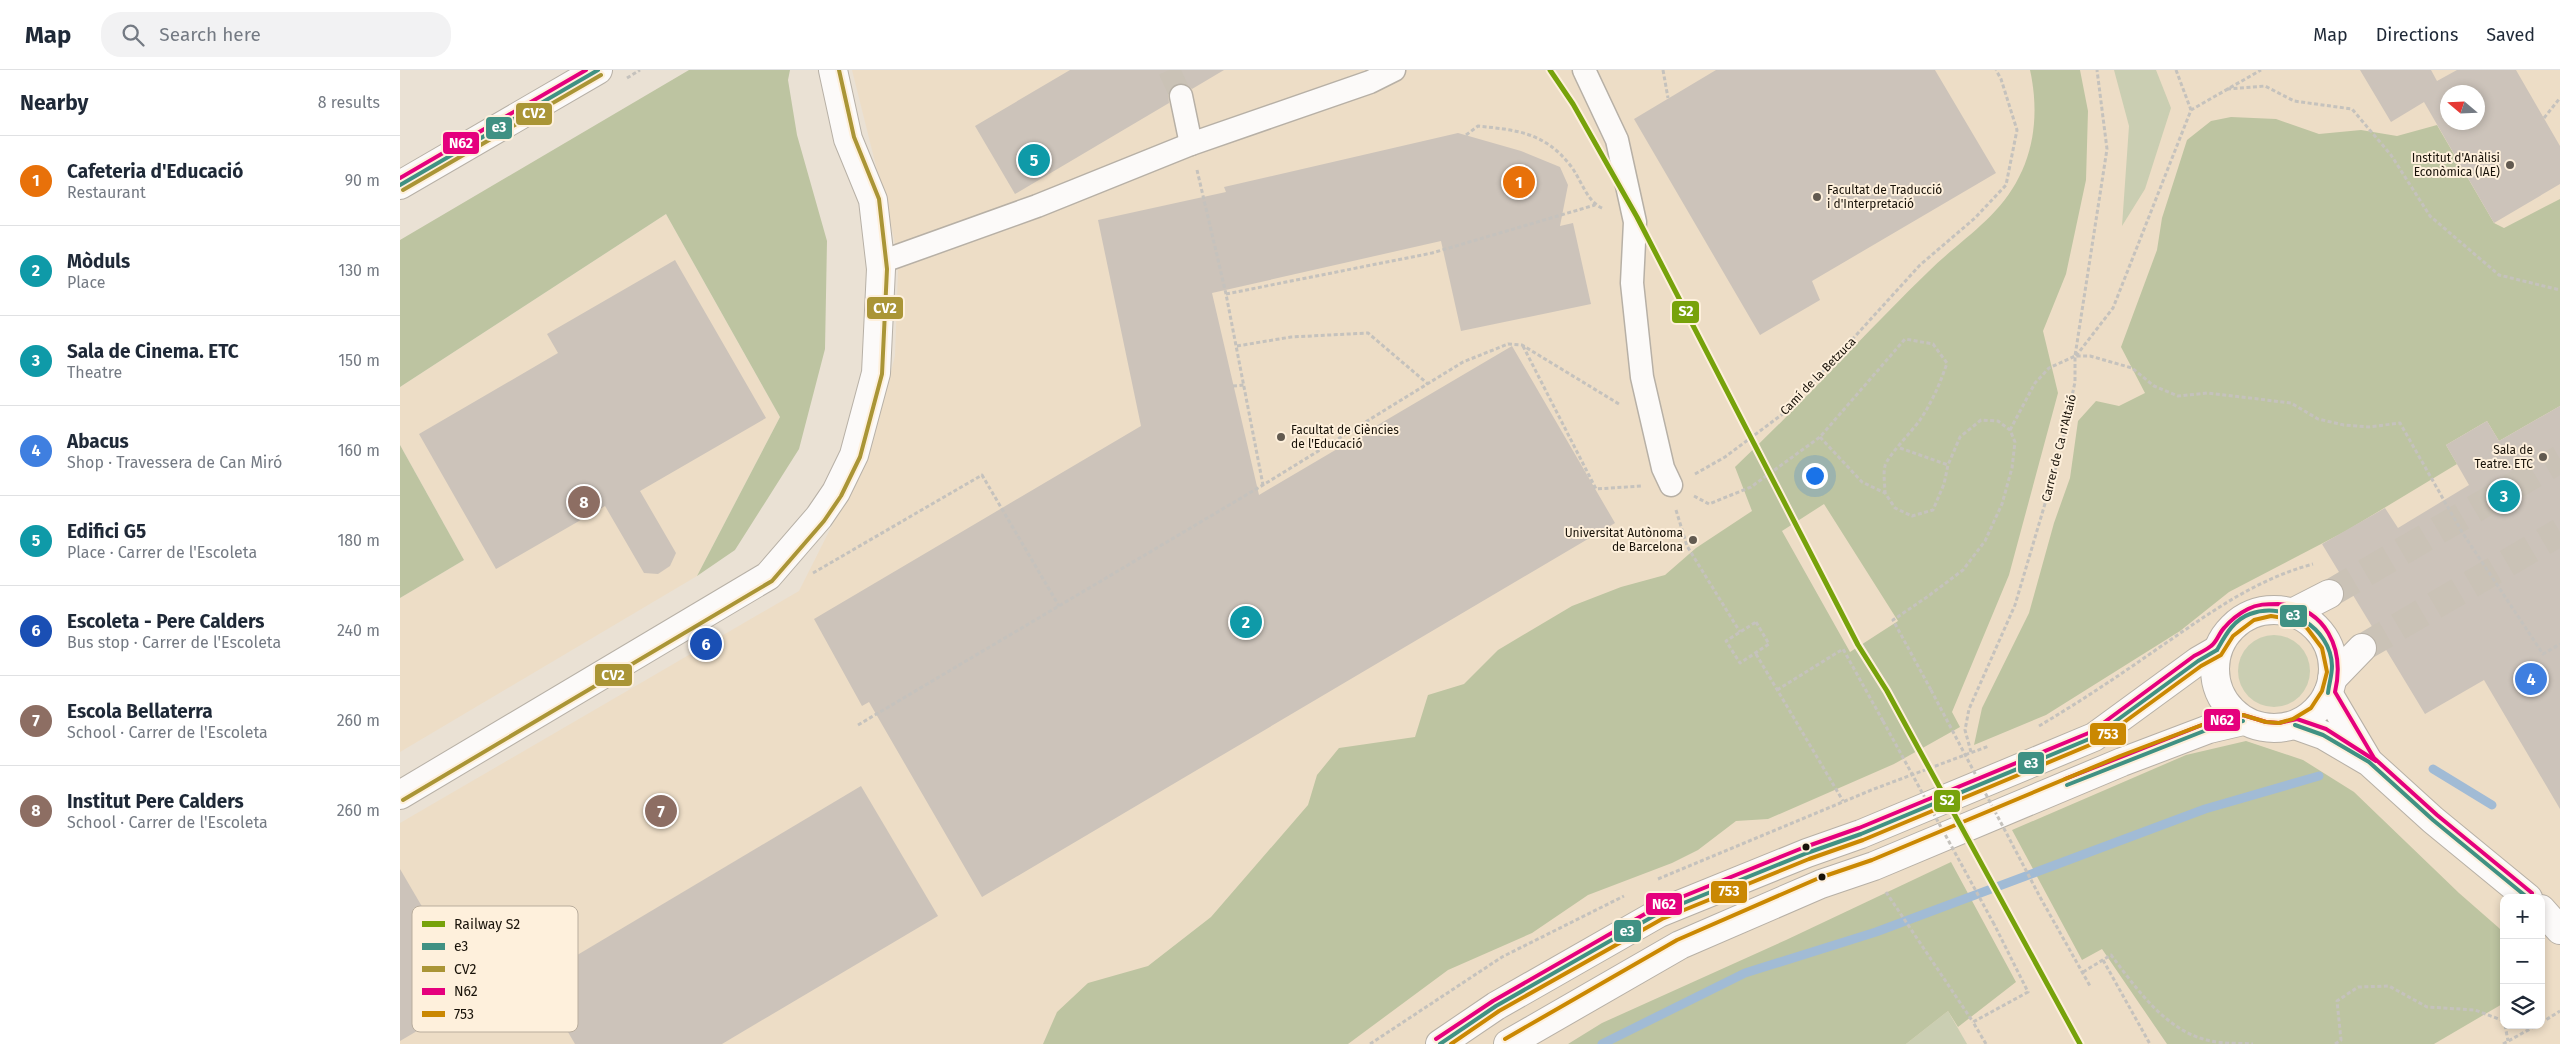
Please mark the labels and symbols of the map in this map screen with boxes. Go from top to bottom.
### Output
north arrow [2440,85,2485,130]
line badge: CV2 [515,102,553,126]
text: CV2 [522,105,546,122]
line badge: e3 [485,116,513,140]
text: e3 [492,119,506,136]
line badge: N62 [442,131,480,155]
text: N62 [449,135,473,152]
pin: 5 [1018,141,1050,179]
place label: Institut d'Anàlisi Econòmica (IAE) [2412,151,2500,179]
marker: Institut d'Anàlisi Econòmica (IAE) [2504,159,2516,171]
pin: 1 [1503,163,1535,201]
place label: Facultat de Traducció i d'Interpretació [1827,183,1942,211]
marker: Facultat de Traducció i d'Interpretació [1811,191,1823,203]
line badge: CV2 [866,296,904,320]
text: CV2 [873,300,897,317]
line badge: S2 [1671,300,1700,324]
text: S2 [1678,303,1694,320]
street label: Camí de la Betzuca [1777,334,1859,418]
street label: Carrer de Ca n'Altaió [2039,393,2079,503]
place label: Facultat de Ciències de l'Educació [1291,423,1399,451]
marker: Facultat de Ciències de l'Educació [1275,431,1287,443]
place label: Sala de Teatre. ETC [2474,443,2533,471]
marker: Sala de Teatre. ETC [2537,451,2549,463]
your location [1802,463,1828,489]
pin: 3 [2488,477,2520,515]
pin: 8 [568,483,600,521]
place label: Universitat Autònoma de Barcelona [1565,526,1683,554]
marker: Universitat Autònoma de Barcelona [1687,534,1699,546]
pin: 2 [1230,603,1262,641]
line badge: e3 [2279,604,2308,628]
text: e3 [2286,607,2300,624]
pin: 6 [690,625,722,663]
pin: 4 [2515,660,2547,698]
line badge: CV2 [594,663,633,687]
text: CV2 [601,667,625,684]
line badge: N62 [2203,708,2241,732]
text: N62 [2210,712,2234,729]
line badge: 753 [2089,722,2127,746]
text: 753 [2097,726,2119,743]
line badge: e3 [2017,751,2045,775]
text: e3 [2024,755,2038,772]
line badge: S2 [1933,789,1961,813]
pin: 7 [645,792,677,830]
text: S2 [1939,792,1955,809]
unlabelled marker [1801,842,1811,852]
unlabelled marker [1817,872,1827,882]
line badge: 753 [1710,880,1748,904]
text: 753 [1718,883,1740,900]
line badge: N62 [1645,892,1683,916]
text: N62 [1652,896,1676,913]
legend [412,906,578,1032]
text: Railway S2 [454,916,520,933]
line badge: e3 [1613,919,1642,943]
text: e3 [1620,923,1634,940]
text: e3 [454,938,468,955]
text: CV2 [454,961,477,978]
text: N62 [454,983,478,1000]
text: 753 [454,1006,474,1023]

